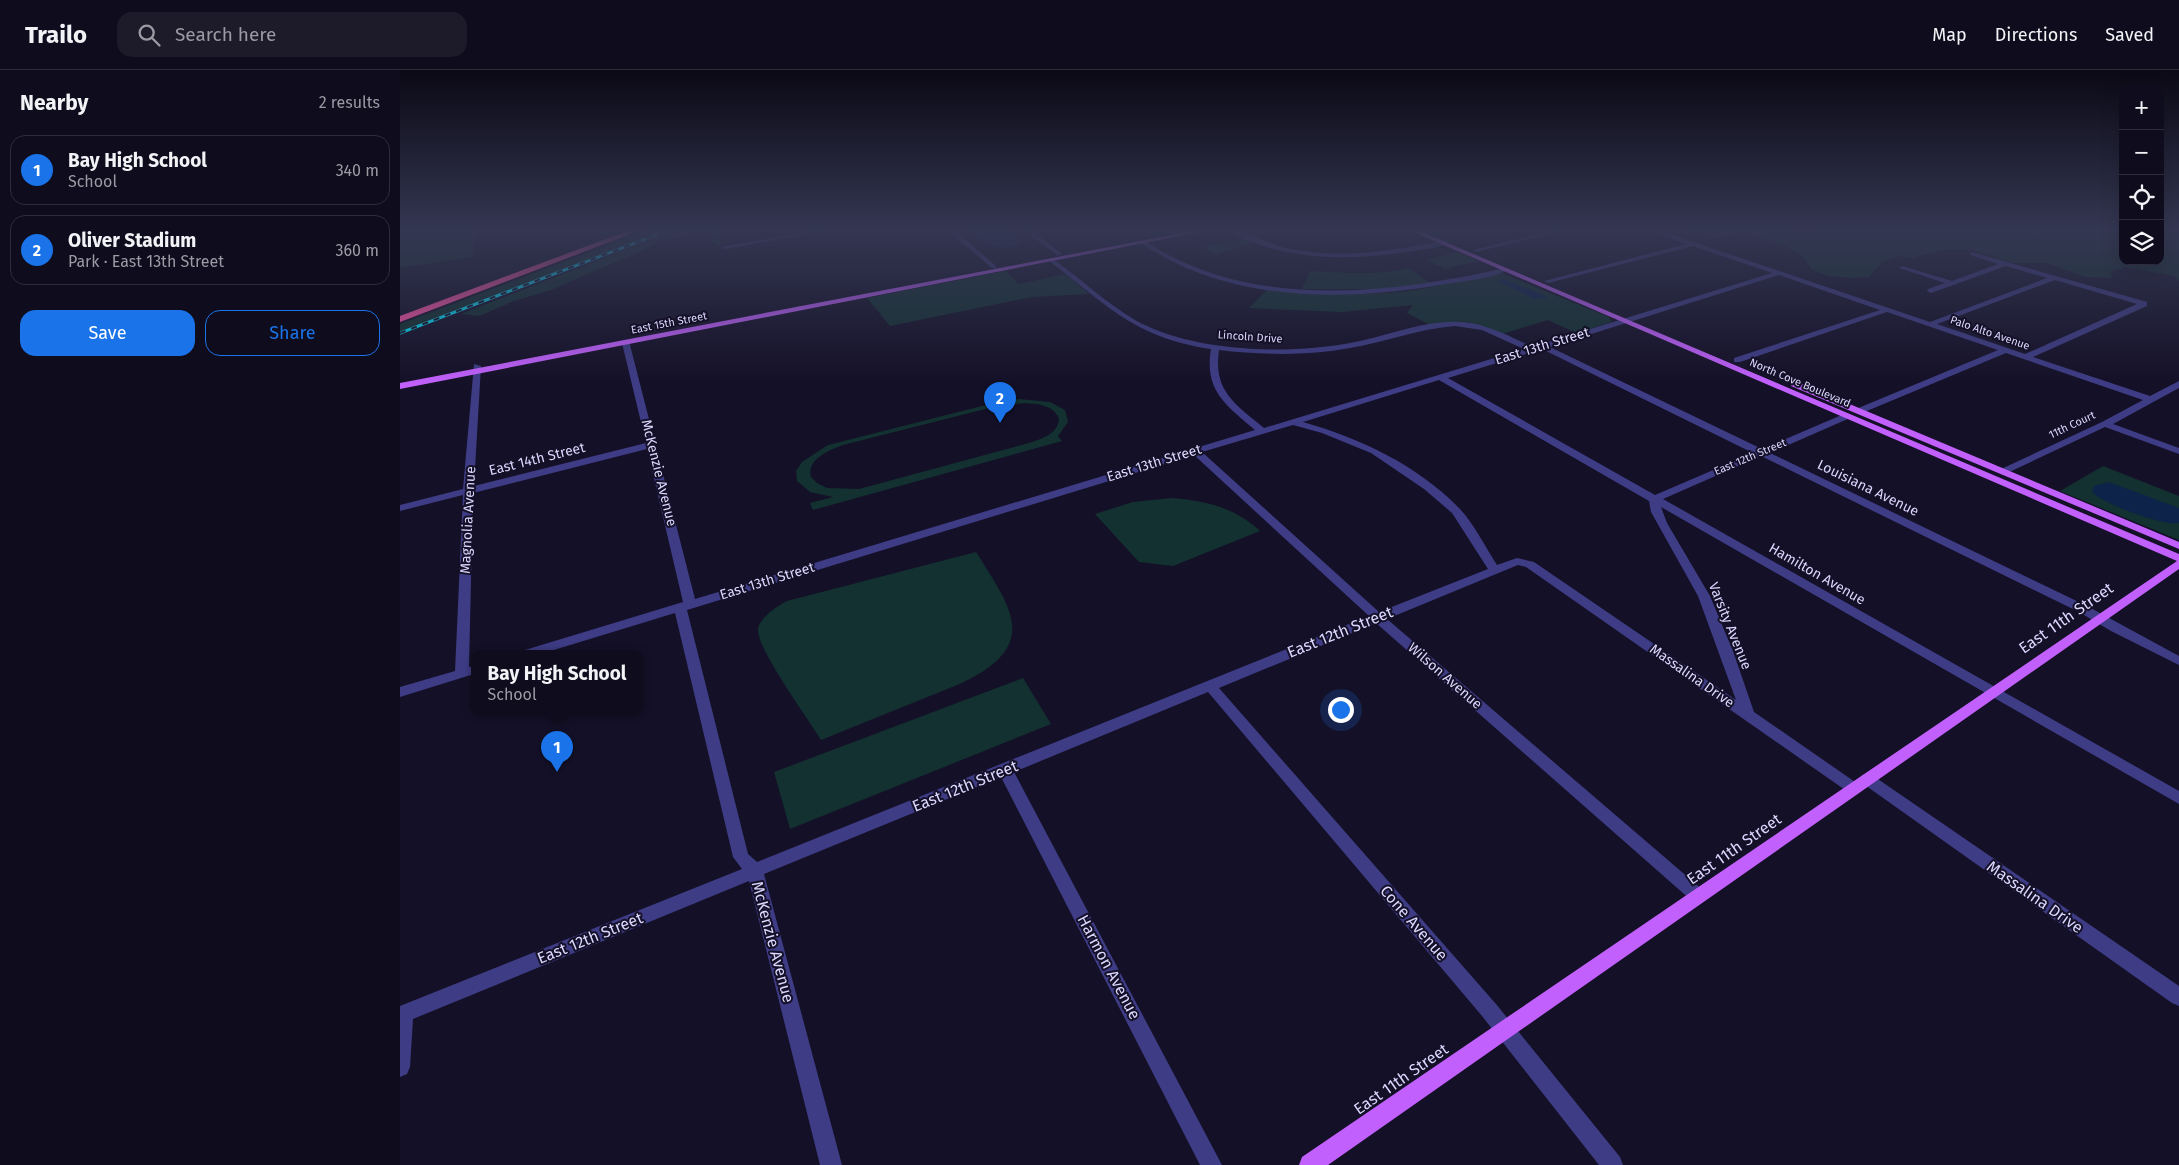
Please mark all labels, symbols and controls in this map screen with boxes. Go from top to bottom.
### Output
search box [117,12,467,57]
text: Trailo [25,21,87,49]
icon: search [135,21,163,49]
text: Search here [175,23,276,46]
text: Map [1932,24,1967,46]
text: Directions [1995,24,2077,46]
text: Saved [2105,24,2154,46]
map controls [2119,85,2164,265]
button: + [2119,85,2164,130]
text: Nearby [20,90,88,116]
text: 2 results [319,93,380,112]
button: − [2119,130,2164,175]
text: Bay High School [68,149,207,172]
text: 1 [33,161,41,180]
text: 340 m [336,161,379,180]
text: School [68,172,117,191]
button: locate [2119,175,2164,220]
button: layers [2119,220,2164,265]
text: Oliver Stadium [68,229,196,252]
text: 2 [33,241,41,260]
text: 360 m [336,241,379,260]
text: Park · East 13th Street [68,252,224,271]
street label: East 15th Street [630,309,708,337]
button: Save [20,310,195,356]
button: Share [205,310,380,356]
street label: Palo Alto Avenue [1948,313,2032,353]
street label: East 13th Street [1493,323,1592,368]
street label: Lincoln Drive [1217,328,1283,346]
street label: North Cove Boulevard [1748,356,1852,410]
pin: 2 [984,382,1016,423]
street label: 11th Court [2047,409,2097,441]
street label: McKenzie Avenue [638,418,680,528]
street label: East 12th Street [1712,436,1788,478]
street label: East 14th Street [487,439,588,479]
street label: East 13th Street [1105,440,1204,485]
street label: Louisiana Avenue [1814,456,1922,520]
street label: Magnolia Avenue [457,466,479,574]
street label: Hamilton Avenue [1766,539,1868,609]
street label: East 13th Street [718,558,817,603]
street label: East 11th Street [2015,578,2117,658]
street label: Varsity Avenue [1705,580,1755,672]
street label: East 12th Street [1284,602,1396,662]
street label: Wilson Avenue [1404,639,1486,713]
street label: Massalina Drive [1647,641,1737,711]
popup [471,650,643,715]
text: Bay High School [488,662,626,685]
text: School [488,685,537,704]
your location [1328,697,1354,723]
pin: 1 [541,731,573,772]
street label: East 12th Street [909,756,1021,816]
street label: East 11th Street [1683,809,1785,889]
street label: Massalina Drive [1983,857,2087,937]
street label: McKenzie Avenue [748,879,798,1005]
street label: Cone Avenue [1376,882,1452,964]
street label: East 12th Street [534,908,646,968]
street label: Harmon Avenue [1073,912,1145,1022]
street label: East 11th Street [1350,1039,1452,1119]

